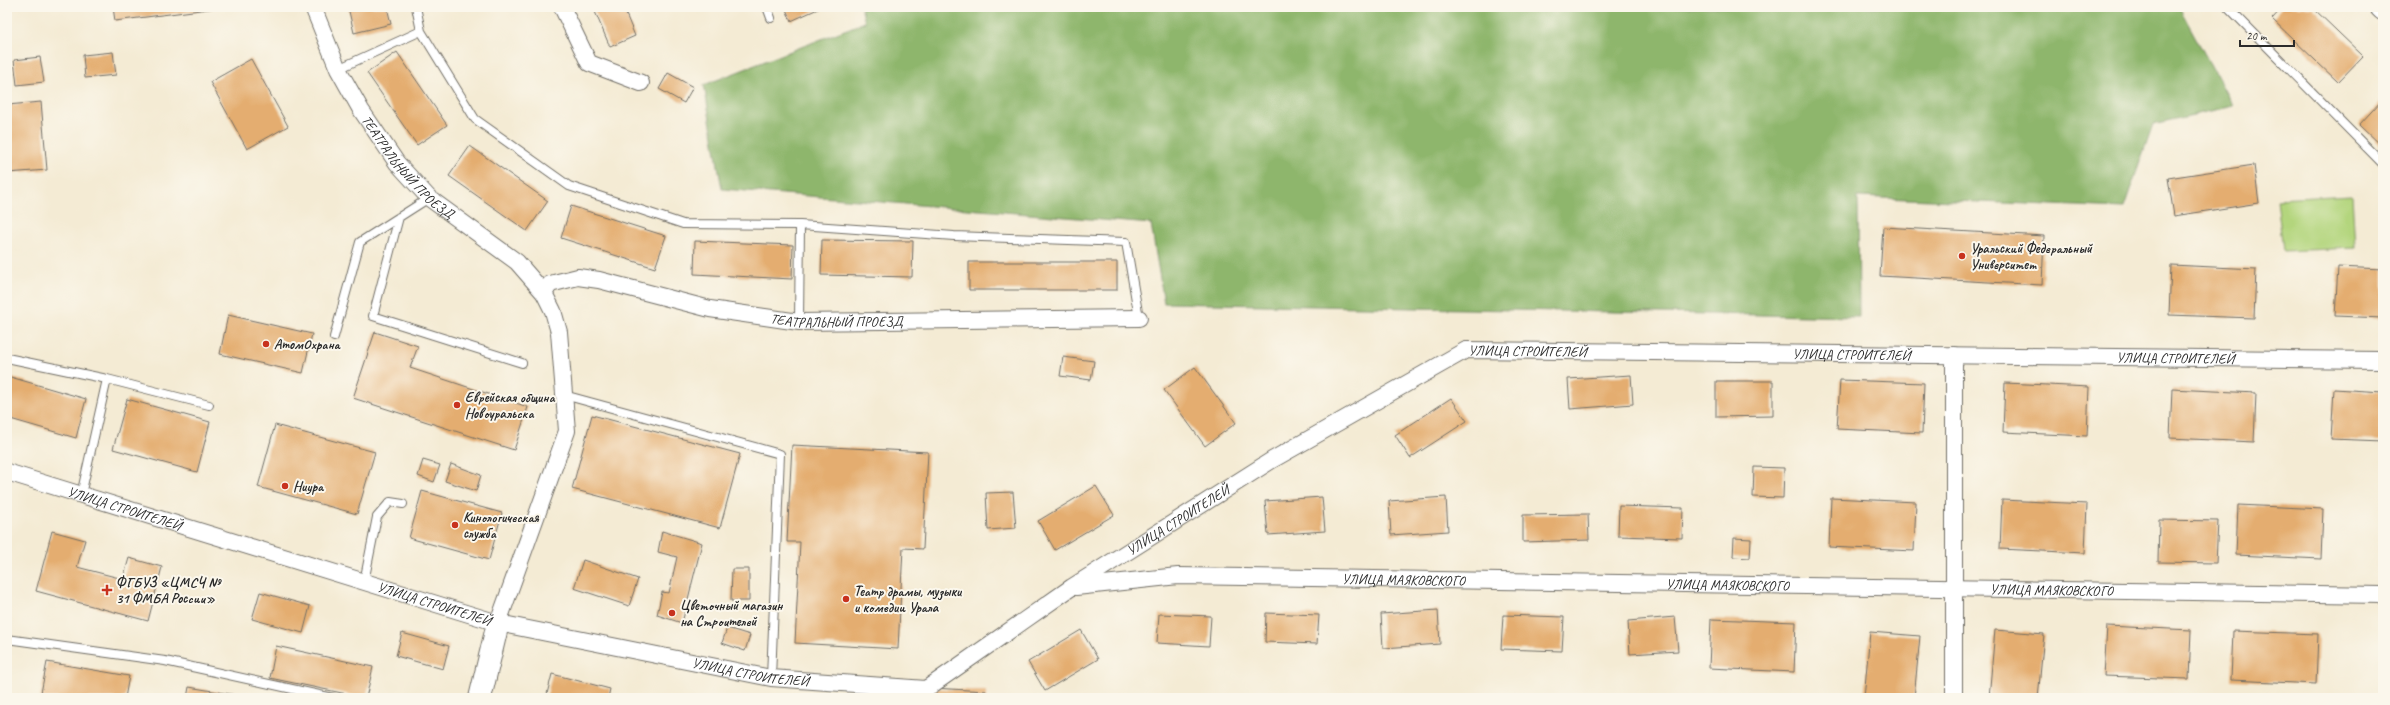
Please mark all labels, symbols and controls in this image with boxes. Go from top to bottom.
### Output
scale bar [2240,22,2294,48]
text: 20 m [2246,28,2268,44]
street label: ТЕАТРАЛЬНЫЙ ПРОЕЗД [358,112,459,223]
place label: Уральский Федеральный Университет [1970,240,2093,273]
marker: Уральский Федеральный Университет [1957,251,1967,261]
street label: ТЕАТРАЛЬНЫЙ ПРОЕЗД [769,309,905,331]
place label: АтомОхрана [274,336,342,353]
marker: АтомОхрана [261,339,271,349]
street label: УЛИЦА СТРОИТЕЛЕЙ [1468,342,1589,360]
street label: УЛИЦА СТРОИТЕЛЕЙ [1792,345,1913,363]
street label: УЛИЦА СТРОИТЕЛЕЙ [2116,349,2237,367]
place label: Еврейская община Новоуральска [465,389,555,422]
marker: Еврейская община Новоуральска [452,400,462,410]
place label: Ниура [293,478,325,495]
street label: УЛИЦА СТРОИТЕЛЕЙ [1123,480,1234,559]
marker: Ниура [280,481,290,491]
street label: УЛИЦА СТРОИТЕЛЕЙ [66,483,186,534]
place label: Кинологическая служба [463,509,540,542]
marker: Кинологическая служба [450,520,460,530]
street label: УЛИЦА МАЯКОВСКОГО [1342,570,1467,589]
place label: ФГБУЗ «ЦМСЧ № 31 ФМБА России» [116,574,222,607]
street label: УЛИЦА МАЯКОВСКОГО [1666,575,1791,594]
street label: УЛИЦА СТРОИТЕЛЕЙ [375,578,495,630]
street label: УЛИЦА МАЯКОВСКОГО [1990,580,2115,599]
place label: Театр драмы, музыки и комедии Урала [854,583,963,616]
marker: ФГБУЗ «ЦМСЧ № 31 ФМБА России» [101,584,113,596]
marker: Театр драмы, музыки и комедии Урала [841,594,851,604]
place label: Цветочный магазин на Строителей [680,597,783,630]
marker: Цветочный магазин на Строителей [667,608,677,618]
street label: УЛИЦА СТРОИТЕЛЕЙ [691,654,812,689]

